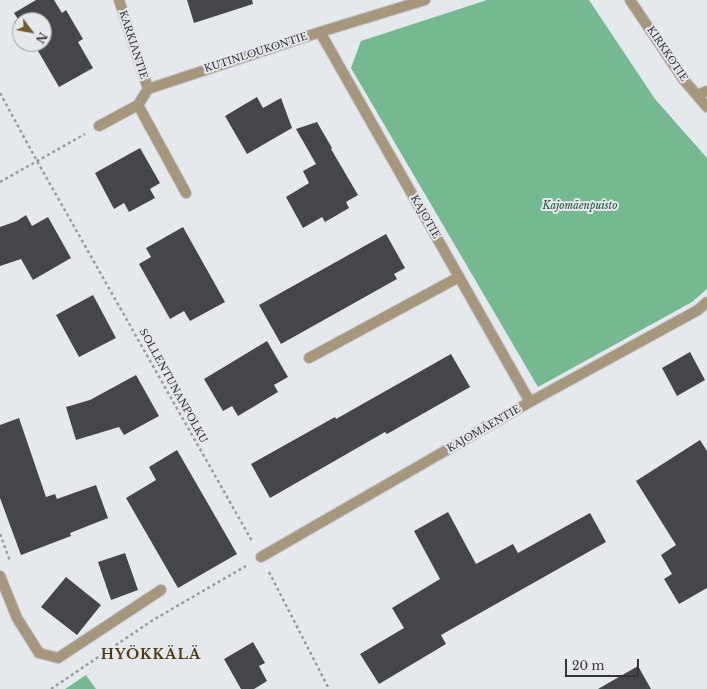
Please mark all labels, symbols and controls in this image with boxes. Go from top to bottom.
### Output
street label: KARKIANTIE [116,9,150,81]
north arrow [12,12,52,52]
street label: KIRKKOTIE [644,24,690,84]
text: N [33,30,50,46]
street label: KUTINLOUKONTIE [203,31,309,75]
street label: KAJOTIE [408,193,442,241]
park label: Kajomäenpuisto [543,200,617,212]
street label: SOLLENTUNANPOLKU [137,327,209,445]
street label: KAJOMÄENTIE [445,403,523,455]
district label: HYÖKKÄLÄ [101,647,201,663]
scale bar [567,651,641,677]
text: 20 m [572,658,604,673]

